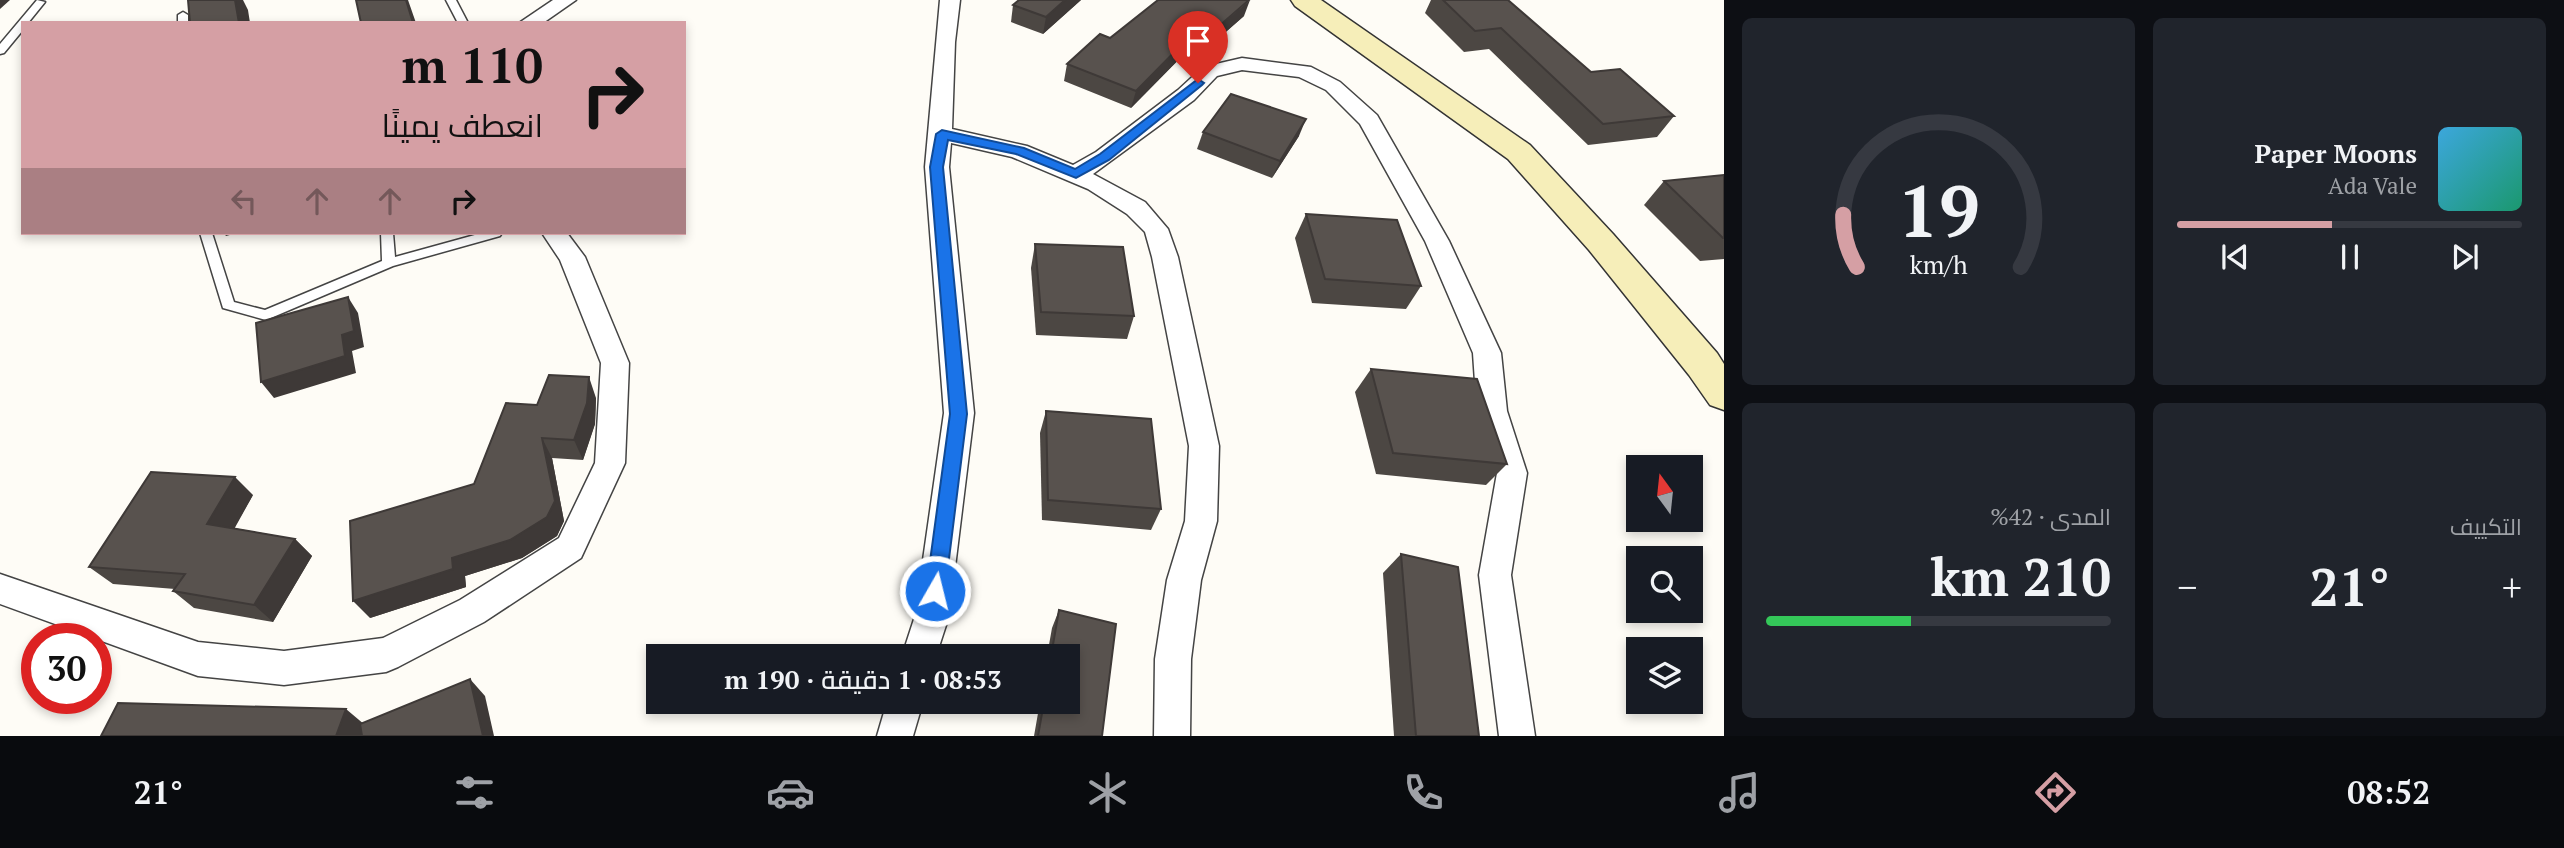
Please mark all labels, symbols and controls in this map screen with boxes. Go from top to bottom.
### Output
pin [1168,11,1228,83]
icon: arrive [1179,22,1217,60]
text: 110 m [401,32,543,97]
icon: right [567,49,658,140]
text: انعطف يمينًا [382,104,543,146]
text: Paper Moons [2254,136,2417,170]
text: 19 [1897,162,1980,259]
text: Ada Vale [2328,170,2417,201]
icon: left [225,182,263,220]
icon: ahead [298,182,336,220]
icon: ahead [371,182,409,220]
icon: right [444,182,482,220]
icon: previous [2216,238,2254,276]
icon: pause [2331,238,2369,276]
icon: next [2446,238,2484,276]
text: km/h [1910,248,1968,281]
north arrow [1626,455,1703,532]
map controls [1626,455,1703,714]
text: المدى · 42% [1990,501,2111,532]
text: التكييف [2450,511,2522,542]
text: 210 km [1930,542,2111,611]
button: search [1626,546,1703,623]
text: 21° [2309,552,2390,621]
position arrow [898,554,972,628]
text: − [2177,562,2197,612]
text: + [2502,562,2522,612]
speed limit sign: 30 [21,623,112,714]
button: layers [1626,637,1703,714]
text: 08:53 · 1 دقيقة · 190 m [724,662,1002,696]
icon: filters [450,768,499,817]
icon: car [766,768,815,817]
icon: climate [1083,768,1132,817]
icon: phone [1399,768,1448,817]
icon: music [1715,768,1764,817]
icon: directions [2031,768,2080,817]
text: 21° [134,771,183,813]
text: 08:52 [2347,771,2430,813]

